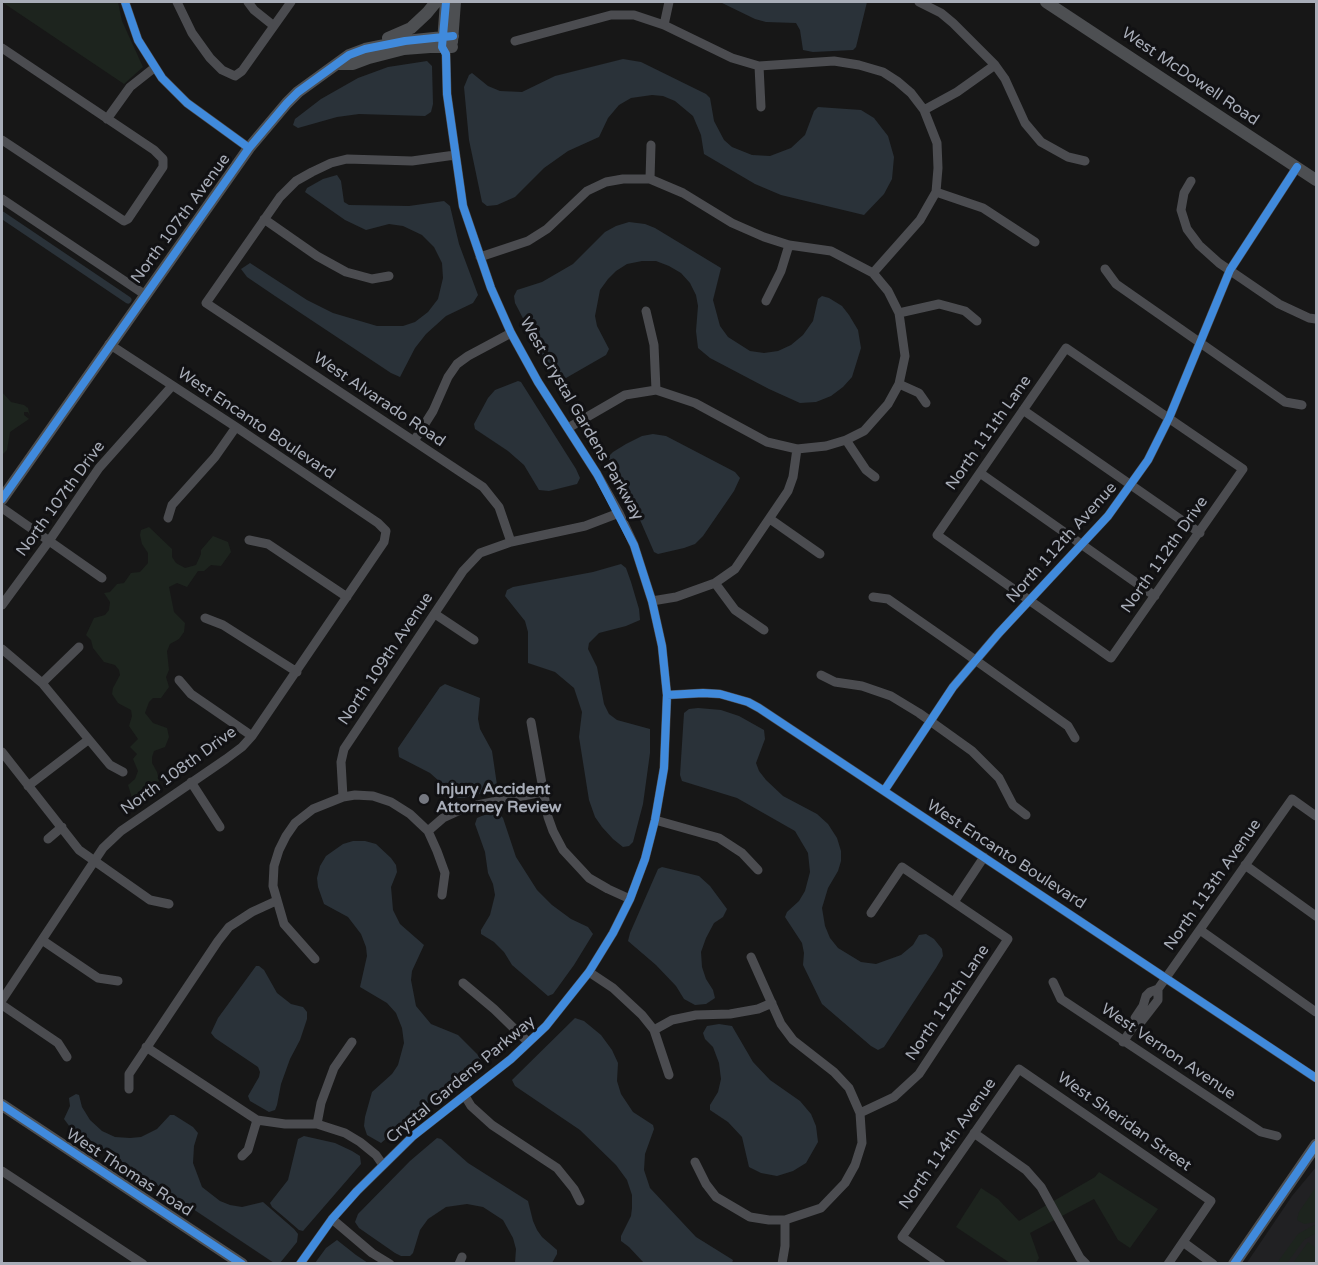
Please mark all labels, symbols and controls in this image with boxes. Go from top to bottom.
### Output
street label: West McDowell Road [1118,24,1262,130]
street label: North 107th Avenue [127,150,235,288]
street label: West Crystal Gardens Parkway [515,314,647,524]
street label: West Alvarado Road [309,349,449,451]
street label: West Encanto Boulevard [174,364,338,484]
street label: North 111th Lane [942,372,1036,494]
street label: North 107th Drive [13,438,109,560]
street label: North 112th Avenue [1003,479,1121,607]
street label: North 112th Drive [1118,493,1212,617]
street label: North 109th Avenue [334,589,438,729]
street label: North 108th Drive [118,723,240,819]
place label: Injury Accident Attorney Review [436,780,561,818]
marker: Injury Accident Attorney Review [417,792,431,806]
street label: West Encanto Boulevard [923,796,1089,914]
street label: North 113th Avenue [1160,816,1266,954]
street label: North 112th Lane [902,941,994,1065]
street label: West Vernon Avenue [1097,1000,1239,1104]
street label: Crystal Gardens Parkway [383,1012,539,1148]
street label: West Sheridan Street [1053,1068,1195,1176]
street label: North 114th Avenue [895,1075,1001,1213]
street label: West Thomas Road [62,1125,196,1221]

